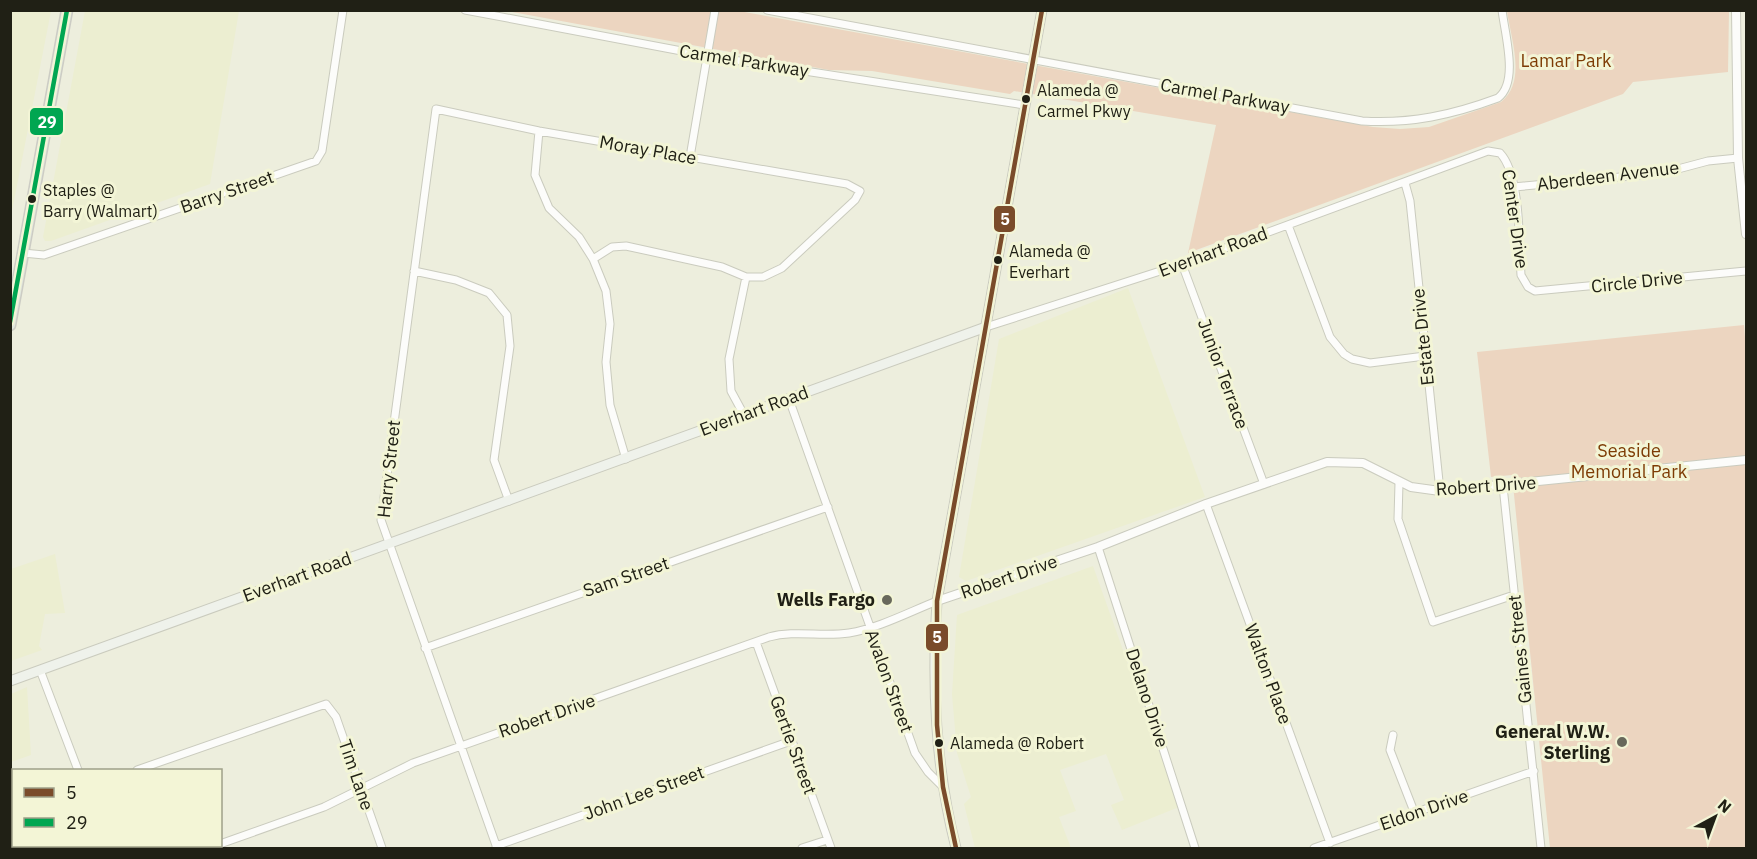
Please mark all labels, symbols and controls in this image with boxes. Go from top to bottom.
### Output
street label: Carmel Parkway [678,39,810,82]
park label: Lamar Park [1520,49,1612,72]
street label: Carmel Parkway [1159,73,1291,118]
place label: Alameda @ Carmel Pkwy [1037,80,1131,121]
marker: Alameda @ Carmel Pkwy [1020,93,1032,105]
line badge: 29 [29,107,64,136]
text: 29 [37,112,57,132]
street label: Moray Place [598,130,699,169]
street label: Aberdeen Avenue [1536,155,1680,196]
street label: Barry Street [177,165,277,218]
street label: Center Drive [1497,168,1534,270]
place label: Staples @ Barry (Walmart) [43,180,158,221]
marker: Staples @ Barry (Walmart) [26,193,38,205]
line badge: 5 [993,205,1016,233]
text: 5 [1000,209,1010,229]
street label: Everhart Road [1155,221,1270,282]
place label: Alameda @ Everhart [1009,241,1091,282]
marker: Alameda @ Everhart [992,254,1004,266]
street label: Circle Drive [1590,265,1684,298]
street label: Estate Drive [1406,287,1439,387]
street label: Junior Terrace [1193,316,1254,432]
street label: Everhart Road [696,380,811,441]
street label: Harry Street [372,419,405,519]
park label: Seaside Memorial Park [1571,439,1688,483]
street label: Robert Drive [1435,471,1537,500]
street label: Everhart Road [239,546,354,607]
street label: Robert Drive [957,549,1060,604]
street label: Sam Street [580,551,672,602]
place label: Wells Fargo [777,588,875,611]
marker: Wells Fargo [880,593,894,607]
street label: Gaines Street [1502,594,1537,705]
street label: Walton Place [1240,620,1297,727]
line badge: 5 [925,623,949,652]
street label: Avalon Street [860,626,919,736]
text: 5 [932,627,942,647]
street label: Delano Drive [1121,645,1174,750]
street label: Robert Drive [495,688,598,743]
street label: Gertie Street [765,692,822,797]
place label: General W.W. Sterling [1495,720,1610,764]
place label: Alameda @ Robert [950,733,1084,753]
marker: General W.W. Sterling [1615,735,1629,749]
street label: Tim Lane [334,736,379,813]
marker: Alameda @ Robert [933,737,945,749]
street label: John Lee Street [581,760,707,825]
legend [12,769,222,847]
text: 5 [66,781,77,804]
street label: Eldon Drive [1377,784,1471,835]
north arrow [1685,787,1745,847]
text: N [1714,794,1736,817]
text: 29 [66,811,88,834]

